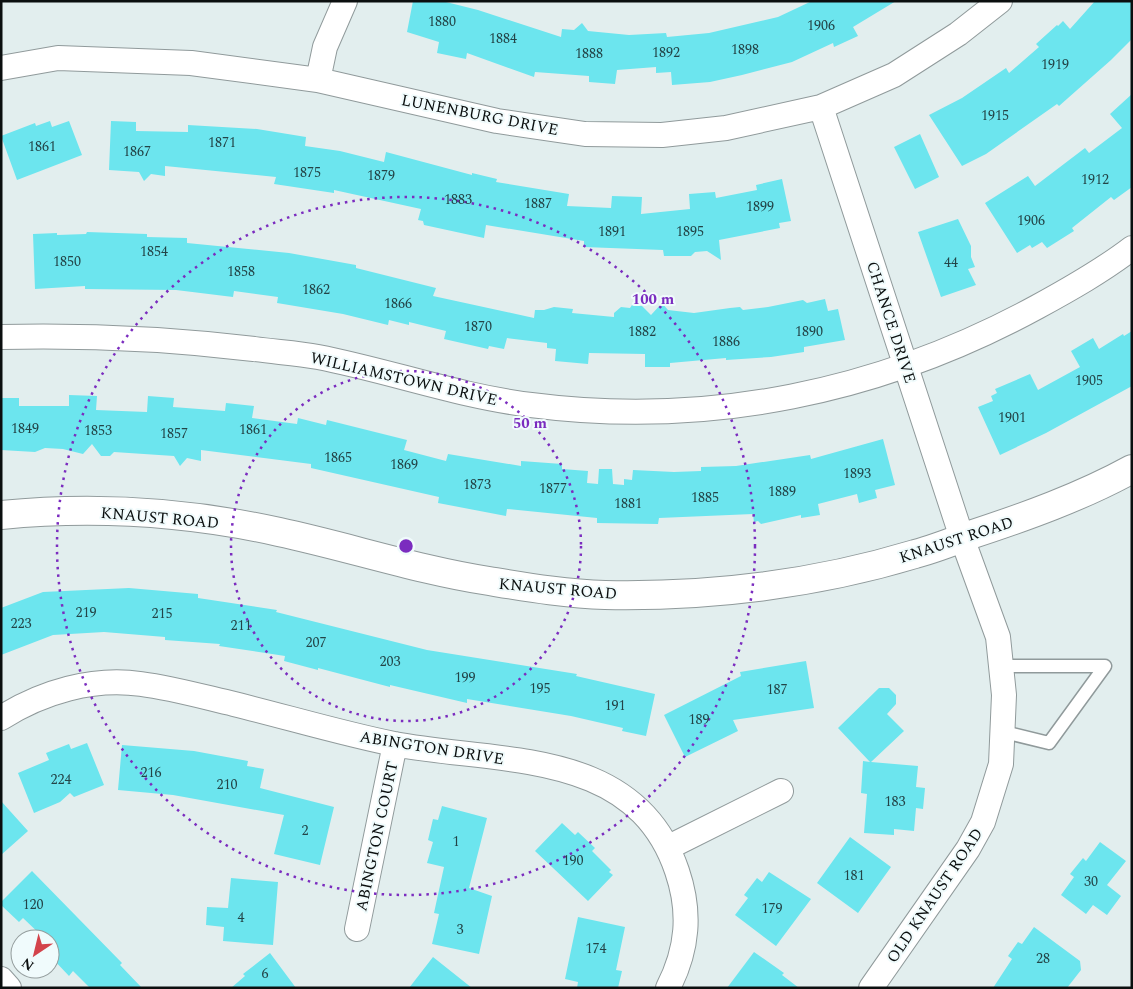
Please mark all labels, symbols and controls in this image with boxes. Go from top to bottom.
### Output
house number: 1880 [428,11,456,32]
house number: 1906 [807,15,835,36]
house number: 1884 [489,28,517,49]
house number: 1898 [731,39,759,60]
house number: 1892 [652,42,680,63]
house number: 1888 [575,43,603,64]
house number: 1919 [1041,54,1069,75]
street label: LUNENBURG DRIVE [399,88,561,142]
house number: 1915 [981,105,1009,126]
house number: 1871 [208,132,236,153]
house number: 1861 [28,136,56,157]
house number: 1867 [123,141,151,162]
house number: 1875 [293,162,321,183]
house number: 1879 [367,165,395,186]
house number: 1912 [1081,169,1109,190]
house number: 1883 [444,189,472,210]
house number: 1887 [524,193,552,214]
house number: 1899 [746,196,774,217]
house number: 1906 [1017,210,1045,231]
house number: 1891 [598,221,626,242]
house number: 1895 [676,221,704,242]
house number: 1854 [140,241,168,262]
house number: 1850 [53,251,81,272]
house number: 44 [944,252,958,273]
street label: CHANCE DRIVE [860,258,922,386]
house number: 1858 [227,261,255,282]
house number: 1862 [302,279,330,300]
text: 100 m [632,288,675,311]
house number: 1866 [384,293,412,314]
house number: 1870 [464,316,492,337]
house number: 1882 [628,321,656,342]
house number: 1890 [795,321,823,342]
house number: 1886 [712,331,740,352]
street label: WILLIAMSTOWN DRIVE [308,346,500,412]
house number: 1905 [1075,370,1103,391]
house number: 1901 [998,407,1026,428]
text: 50 m [513,412,548,435]
house number: 1849 [11,418,39,439]
house number: 1861 [239,419,267,440]
house number: 1853 [84,420,112,441]
house number: 1857 [160,423,188,444]
house number: 1865 [324,447,352,468]
house number: 1869 [390,454,418,475]
house number: 1893 [843,463,871,484]
house number: 1873 [463,474,491,495]
house number: 1877 [539,478,567,499]
house number: 1889 [768,481,796,502]
house number: 1885 [691,487,719,508]
house number: 1881 [614,493,642,514]
street label: KNAUST ROAD [100,501,220,535]
street label: KNAUST ROAD [896,510,1017,570]
centre of rings [397,537,415,555]
street label: KNAUST ROAD [498,572,618,606]
house number: 219 [76,602,97,623]
house number: 215 [152,603,173,624]
house number: 223 [11,613,32,634]
house number: 211 [231,615,252,636]
house number: 207 [306,632,327,653]
house number: 203 [380,651,401,672]
house number: 199 [455,667,476,688]
house number: 195 [530,678,551,699]
house number: 187 [767,679,788,700]
house number: 191 [605,695,626,716]
house number: 189 [689,709,710,730]
street label: ABINGTON DRIVE [358,725,506,771]
street label: ABINGTON COURT [349,759,405,913]
house number: 216 [141,762,162,783]
house number: 224 [51,769,72,790]
house number: 210 [217,774,238,795]
house number: 183 [885,791,906,812]
house number: 2 [302,820,309,841]
street label: OLD KNAUST ROAD [881,823,989,968]
house number: 1 [453,831,460,852]
house number: 190 [563,850,584,871]
house number: 181 [844,865,865,886]
house number: 30 [1084,871,1098,892]
house number: 120 [23,894,44,915]
house number: 179 [762,898,783,919]
house number: 4 [238,907,245,928]
house number: 3 [457,919,464,940]
north arrow [10,929,60,979]
house number: 174 [586,938,607,959]
house number: 28 [1036,948,1050,969]
text: N [17,952,39,976]
house number: 6 [262,963,269,984]

